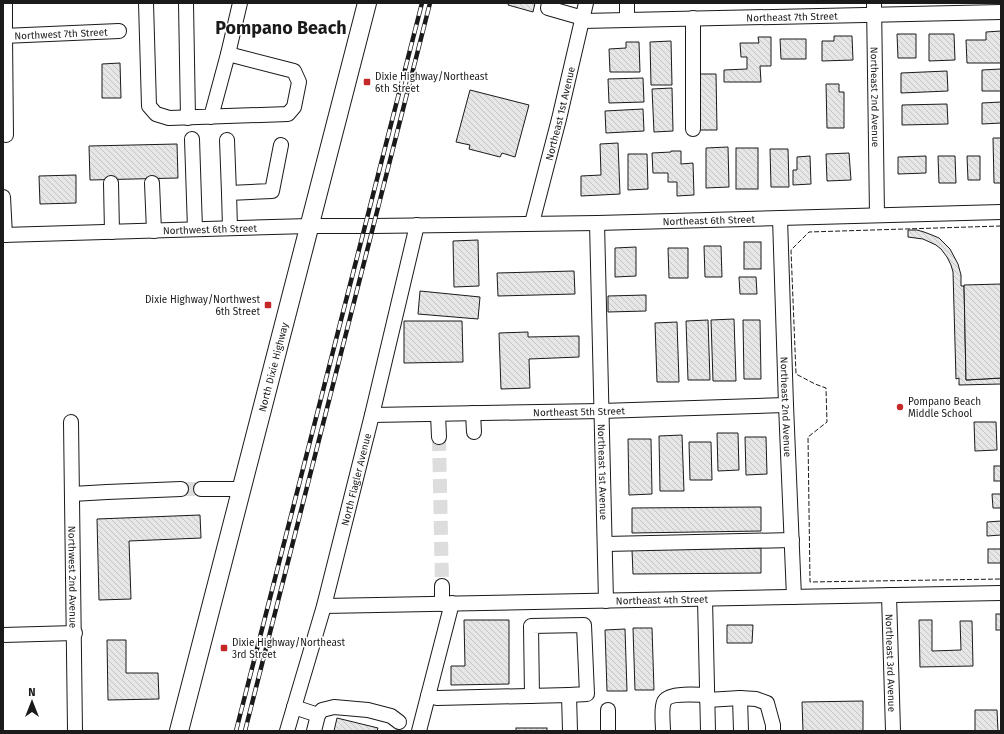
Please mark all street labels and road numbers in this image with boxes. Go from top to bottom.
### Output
street label: Northeast 7th Street [746,11,838,24]
street label: Northwest 7th Street [14,26,108,43]
street label: Northeast 2nd Avenue [868,47,881,147]
street label: Northeast 1st Avenue [543,66,578,162]
street label: Northeast 6th Street [662,214,756,228]
street label: Northwest 6th Street [163,223,258,237]
street label: North Dixie Highway [257,321,291,413]
street label: Northeast 2nd Avenue [777,357,793,457]
street label: Northeast 5th Street [533,405,626,419]
street label: Northeast 1st Avenue [595,424,609,520]
street label: North Flagler Avenue [339,432,374,527]
street label: Northwest 2nd Avenue [65,526,79,628]
street label: Northeast 4th Street [616,594,709,607]
street label: Northeast 3rd Avenue [883,614,897,712]

